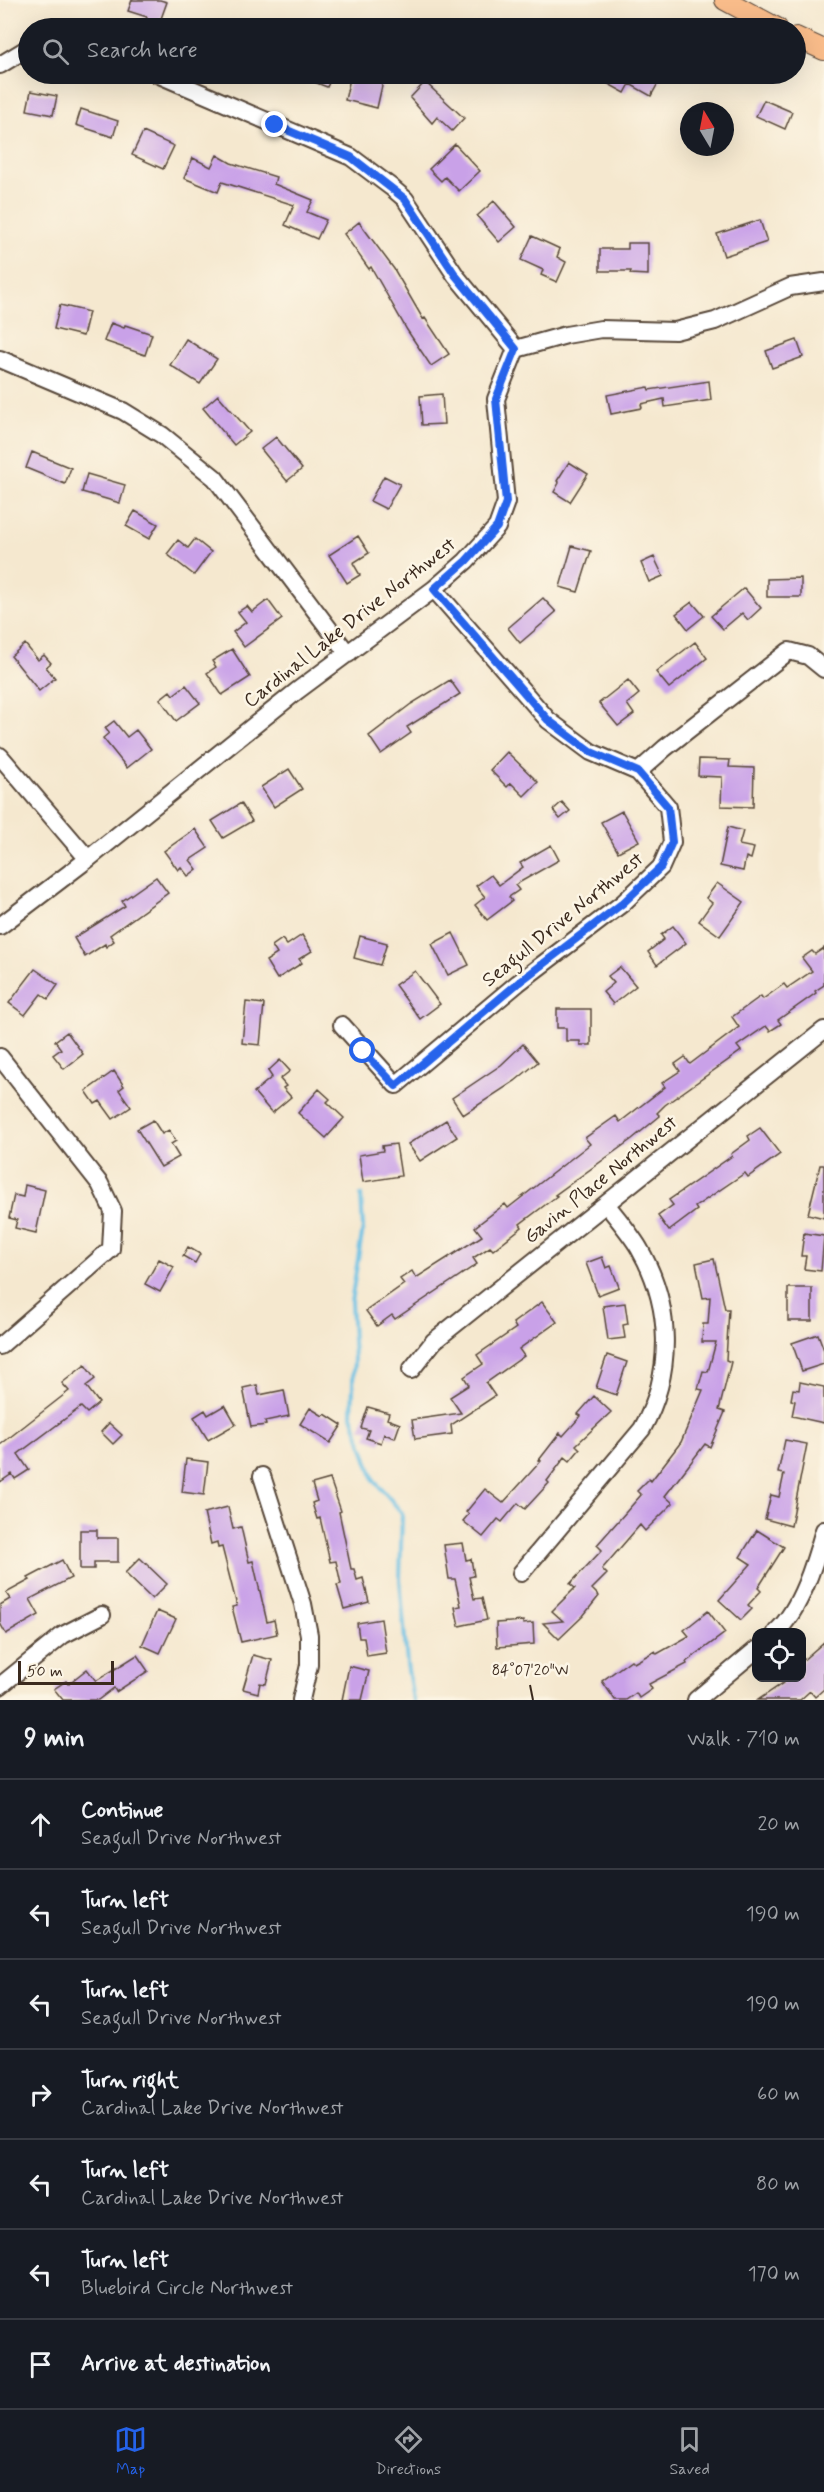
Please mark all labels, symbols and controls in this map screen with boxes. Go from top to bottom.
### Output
search box [18,18,806,84]
icon: search [39,35,72,68]
text: Search here [87,37,198,65]
north arrow [680,102,734,156]
route end [261,111,287,137]
street label: Cardinal Lake Drive Northwest [238,531,462,714]
street label: Seagull Drive Northwest [477,846,651,995]
route start [349,1037,375,1063]
street label: Gavin Place Northwest [518,1109,684,1250]
map controls [752,1628,806,1682]
button: locate [752,1628,806,1682]
scale bar [18,1658,114,1686]
text: 50 m [27,1661,63,1682]
text: 84°07'20"W [492,1661,568,1681]
text: 9 min [24,1722,85,1756]
text: Walk · 710 m [687,1726,800,1753]
text: Continue [81,1797,163,1825]
icon: ahead [24,1808,57,1841]
text: 20 m [757,1811,800,1838]
text: Seagull Drive Northwest [81,1825,282,1852]
text: Turn left [81,1887,169,1915]
icon: left [24,1898,57,1931]
text: 190 m [746,1901,800,1928]
text: Seagull Drive Northwest [81,1915,282,1942]
text: Turn left [81,1977,169,2005]
icon: left [24,1988,57,2021]
text: 190 m [746,1991,800,2018]
text: Seagull Drive Northwest [81,2005,282,2032]
text: Turn right [81,2067,179,2095]
icon: right [24,2078,57,2111]
text: 60 m [757,2081,800,2108]
text: Cardinal Lake Drive Northwest [81,2095,344,2122]
text: Turn left [81,2157,169,2185]
icon: left [24,2168,57,2201]
text: 80 m [756,2171,800,2198]
text: Cardinal Lake Drive Northwest [81,2185,344,2212]
text: Turn left [81,2247,169,2275]
icon: left [24,2258,57,2291]
text: 170 m [748,2261,800,2288]
text: Bluebird Circle Northwest [81,2275,293,2302]
icon: arrive [24,2348,57,2381]
text: Arrive at destination [81,2350,271,2378]
tab: Map [114,2423,147,2480]
tab: Directions [375,2423,441,2480]
tab: Saved [669,2423,710,2480]

